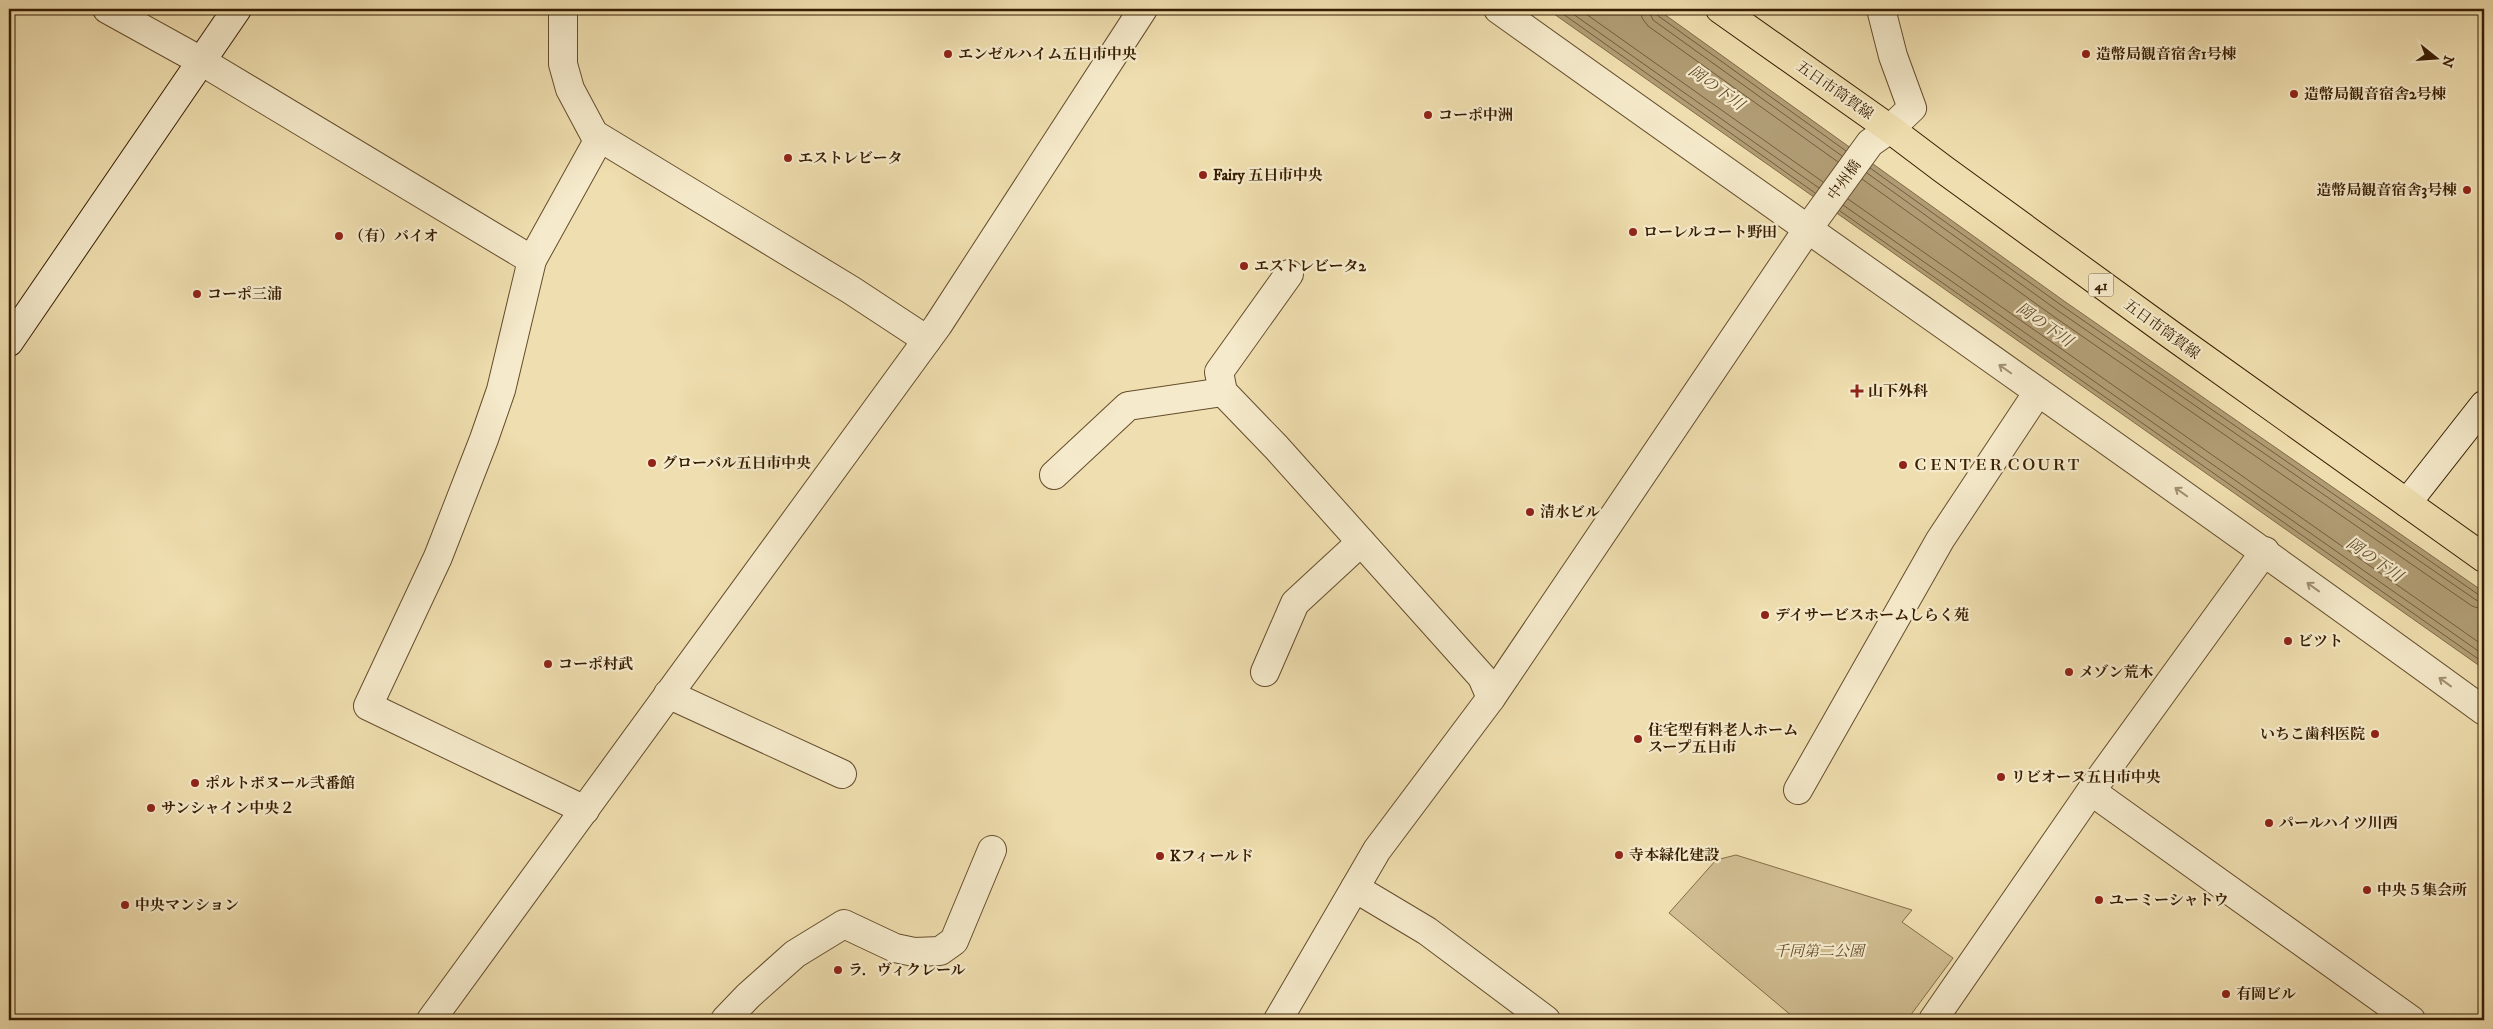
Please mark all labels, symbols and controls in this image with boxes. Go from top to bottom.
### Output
north arrow [2410,32,2460,82]
place label: エンゼルハイム五日市中央 [958,45,1137,64]
place label: 造幣局観音宿舎1号棟 [2096,45,2237,64]
marker: エンゼルハイム五日市中央 [942,48,954,60]
marker: 造幣局観音宿舎1号棟 [2080,48,2092,60]
text: N [2437,53,2458,70]
street label: 五日市筒賀線 [1792,57,1877,124]
water label: 岡の下川 [1685,61,1750,116]
place label: 造幣局観音宿舎2号棟 [2304,85,2446,104]
marker: 造幣局観音宿舎2号棟 [2288,88,2300,100]
place label: コーポ中洲 [1438,106,1513,125]
marker: コーポ中洲 [1422,109,1434,121]
place label: エストレビータ [798,149,902,168]
marker: エストレビータ [782,152,794,164]
street label: 中州橋 [1823,157,1865,204]
place label: Fairy 五日市中央 [1213,166,1323,185]
marker: Fairy 五日市中央 [1197,169,1209,181]
place label: 造幣局観音宿舎3号棟 [2316,181,2457,200]
marker: 造幣局観音宿舎3号棟 [2461,184,2473,196]
place label: ローレルコート野田 [1643,223,1777,242]
marker: ローレルコート野田 [1627,226,1639,238]
place label: （有）バイオ [349,227,439,246]
marker: （有）バイオ [333,230,345,242]
place label: エストレビータ2 [1254,257,1366,276]
marker: エストレビータ2 [1238,260,1250,272]
road number: 41 [2088,274,2114,296]
place label: コーポ三浦 [207,285,282,304]
marker: コーポ三浦 [191,288,203,300]
street label: 五日市筒賀線 [2120,295,2204,364]
water label: 岡の下川 [2012,298,2078,353]
one-way arrow [1998,364,2012,374]
place label: 山下外科 [1868,382,1928,401]
marker: 山下外科 [1850,384,1864,398]
place label: グローバル五日市中央 [662,454,811,473]
place label: ＣＥＮＴＥＲ ＣＯＵＲＴ [1913,456,2081,475]
marker: グローバル五日市中央 [646,457,658,469]
marker: ＣＥＮＴＥＲ ＣＯＵＲＴ [1897,459,1909,471]
one-way arrow [2174,487,2188,497]
place label: 清水ビル [1540,503,1600,522]
marker: 清水ビル [1524,506,1536,518]
water label: 岡の下川 [2342,533,2408,588]
one-way arrow [2307,581,2320,592]
place label: デイサービスホームしらく苑 [1775,606,1969,625]
marker: デイサービスホームしらく苑 [1759,609,1771,621]
place label: ビツト [2298,632,2343,651]
marker: ビツト [2282,635,2294,647]
place label: コーポ村武 [558,655,633,674]
marker: コーポ村武 [542,658,554,670]
place label: メゾン荒木 [2079,663,2154,682]
marker: メゾン荒木 [2063,666,2075,678]
one-way arrow [2438,677,2452,687]
place label: 住宅型有料老人ホーム スープ五日市 [1648,721,1798,757]
place label: いちこ歯科医院 [2260,725,2365,744]
marker: いちこ歯科医院 [2369,728,2381,740]
marker: 住宅型有料老人ホーム スープ五日市 [1632,733,1644,745]
place label: リビオーヌ五日市中央 [2011,768,2161,787]
marker: リビオーヌ五日市中央 [1995,771,2007,783]
place label: ポルトボヌール弐番館 [205,774,355,793]
marker: ポルトボヌール弐番館 [189,777,201,789]
place label: サンシャイン中央２ [161,799,295,818]
marker: サンシャイン中央２ [145,802,157,814]
place label: パールハイツ川西 [2279,814,2398,833]
marker: パールハイツ川西 [2263,817,2275,829]
place label: 寺本緑化建設 [1629,846,1720,865]
place label: Kフィールド [1170,847,1254,866]
marker: 寺本緑化建設 [1613,849,1625,861]
marker: Kフィールド [1154,850,1166,862]
place label: 中央５集会所 [2377,881,2467,900]
marker: 中央５集会所 [2361,884,2373,896]
place label: ユーミーシャトウ [2109,891,2228,910]
marker: ユーミーシャトウ [2093,894,2105,906]
place label: 中央マンション [135,896,239,915]
marker: 中央マンション [119,899,131,911]
park label: 千同第二公園 [1774,942,1867,961]
place label: ラ．ヴィクレール [848,961,966,980]
marker: ラ．ヴィクレール [832,964,844,976]
place label: 有岡ビル [2236,985,2296,1004]
marker: 有岡ビル [2220,988,2232,1000]

